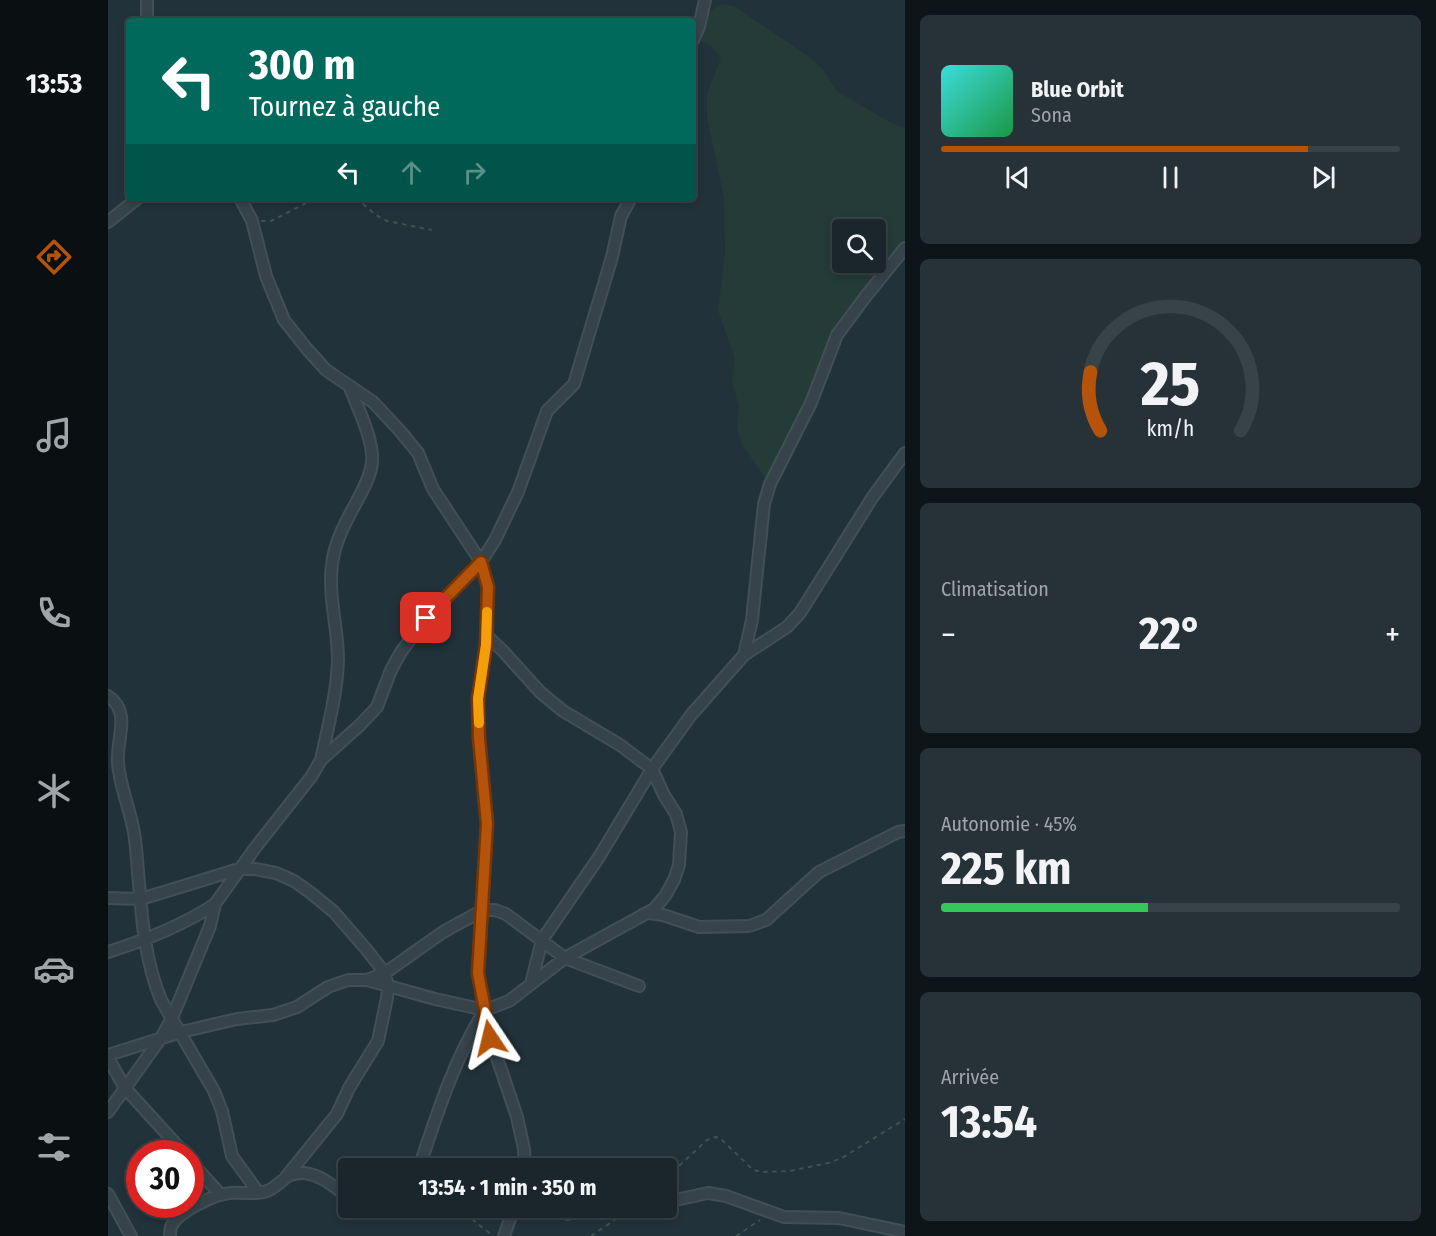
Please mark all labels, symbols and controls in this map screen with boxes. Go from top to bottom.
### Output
text: 300 m [249,40,356,90]
icon: left [150,42,228,120]
text: 13:53 [26,68,82,100]
text: Blue Orbit [1031,76,1124,103]
text: Tournez à gauche [249,91,440,123]
text: Sona [1031,103,1072,127]
icon: left [332,156,365,189]
icon: ahead [395,156,428,189]
icon: right [458,156,491,189]
icon: previous [1001,161,1034,194]
icon: pause [1154,161,1187,194]
icon: next [1307,161,1340,194]
map controls [832,219,886,273]
button: search [832,219,886,273]
icon: directions [33,236,75,278]
text: 25 [1140,347,1200,422]
icon: music [33,414,75,456]
text: km/h [1147,416,1194,442]
text: Climatisation [941,577,1049,601]
icon: phone [33,592,75,634]
pin [400,592,451,643]
icon: arrive [409,601,442,634]
text: 22° [1139,607,1202,661]
text: − [941,615,956,655]
text: + [1385,615,1400,655]
icon: climate [33,770,75,812]
text: Autonomie · 45% [941,812,1077,836]
text: 225 km [941,842,1071,896]
icon: car [33,948,75,990]
position arrow [458,1006,522,1070]
text: Arrivée [941,1065,999,1089]
text: 13:54 [941,1095,1037,1149]
icon: filters [33,1126,75,1168]
speed limit sign: 30 [126,1140,204,1218]
text: 13:54 · 1 min · 350 m [419,1174,596,1201]

